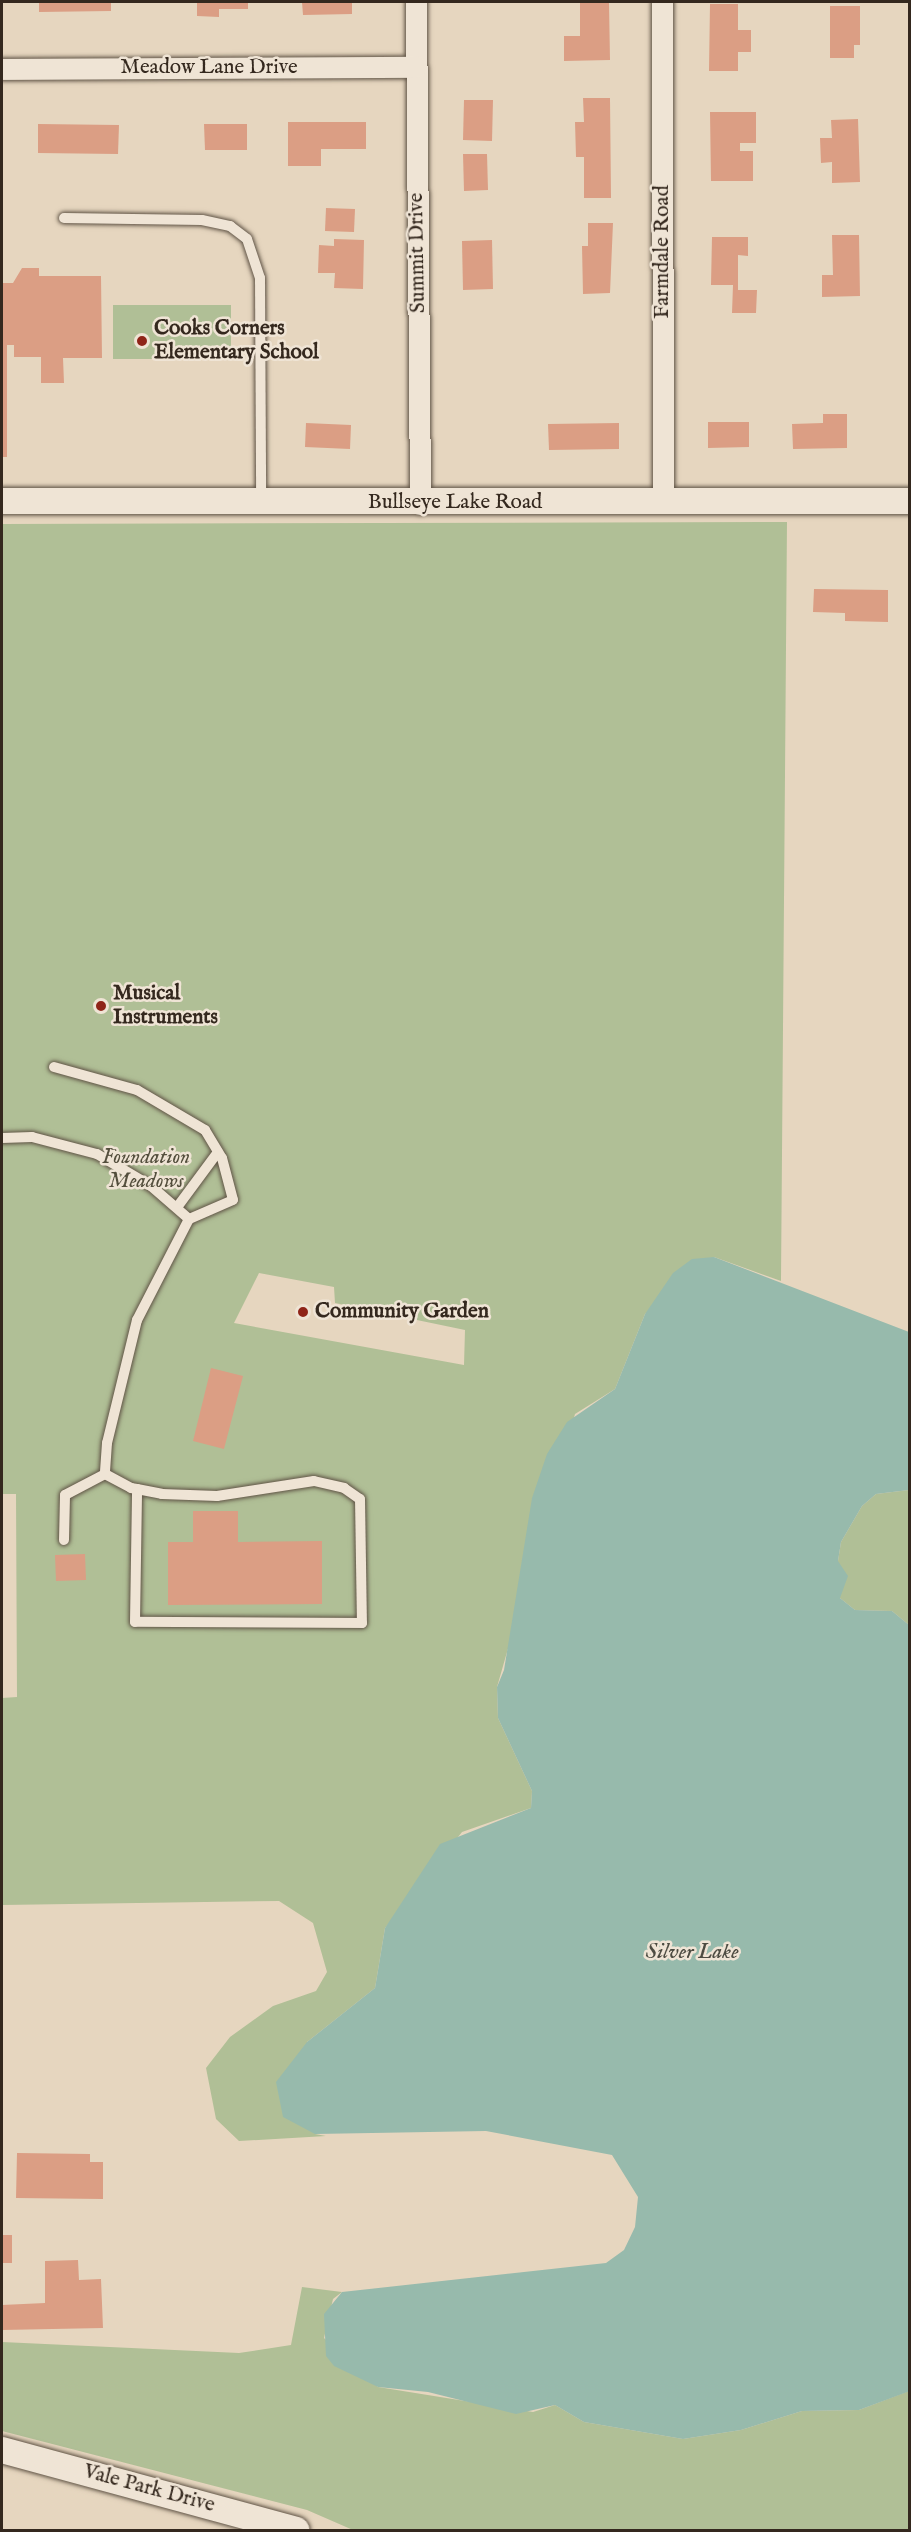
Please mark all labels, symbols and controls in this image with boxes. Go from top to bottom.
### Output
street label: Meadow Lane Drive [120,55,298,81]
street label: Farmdale Road [650,185,676,319]
street label: Summit Drive [404,193,432,313]
place label: Cooks Corners Elementary School [154,316,319,366]
marker: Cooks Corners Elementary School [135,334,149,348]
street label: Bullseye Lake Road [368,490,542,516]
place label: Musical Instruments [113,981,218,1031]
marker: Musical Instruments [94,999,108,1013]
park label: Foundation Meadows [102,1145,190,1195]
place label: Community Garden [315,1299,489,1325]
marker: Community Garden [296,1305,310,1319]
water label: Silver Lake [646,1940,738,1966]
street label: Vale Park Drive [81,2459,217,2519]

